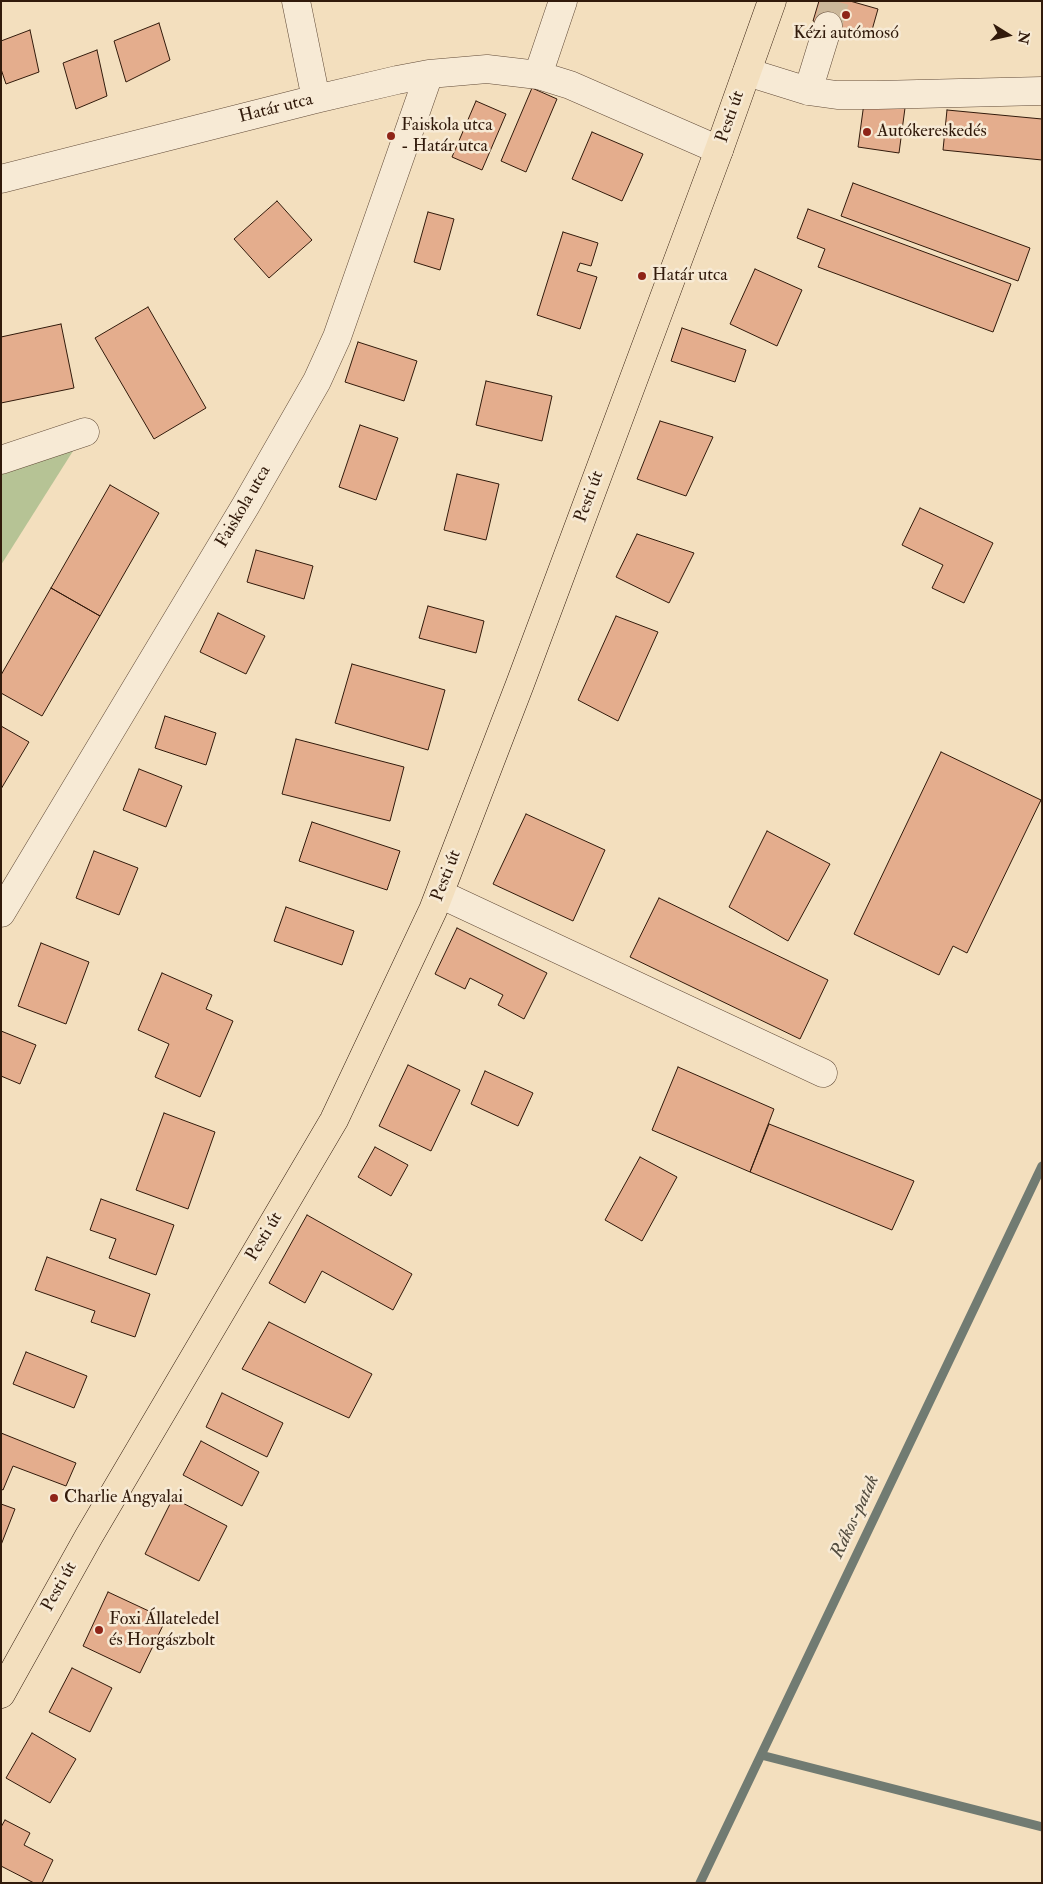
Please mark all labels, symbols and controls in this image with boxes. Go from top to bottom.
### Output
marker: Kézi autómosó [840,9,852,21]
north arrow [983,10,1033,60]
place label: Kézi autómosó [793,23,899,45]
text: N [1014,30,1033,45]
street label: Pesti út [712,88,750,146]
street label: Határ utca [237,89,315,129]
place label: Faiskola utca - Határ utca [401,115,493,158]
place label: Autókereskedés [877,121,987,143]
marker: Autókereskedés [861,126,873,138]
marker: Faiskola utca - Határ utca [385,130,397,142]
place label: Határ utca [652,265,728,287]
marker: Határ utca [636,270,648,282]
street label: Faiskola utca [212,462,276,552]
street label: Pesti út [571,468,609,526]
street label: Pesti út [427,847,467,905]
street label: Pesti út [242,1209,288,1265]
water label: Rákos-patak [827,1472,885,1562]
place label: Charlie Angyalai [64,1487,183,1509]
marker: Charlie Angyalai [48,1492,60,1504]
street label: Pesti út [38,1558,82,1616]
place label: Foxi Állateledel és Horgászbolt [109,1609,219,1652]
marker: Foxi Állateledel és Horgászbolt [93,1624,105,1636]

